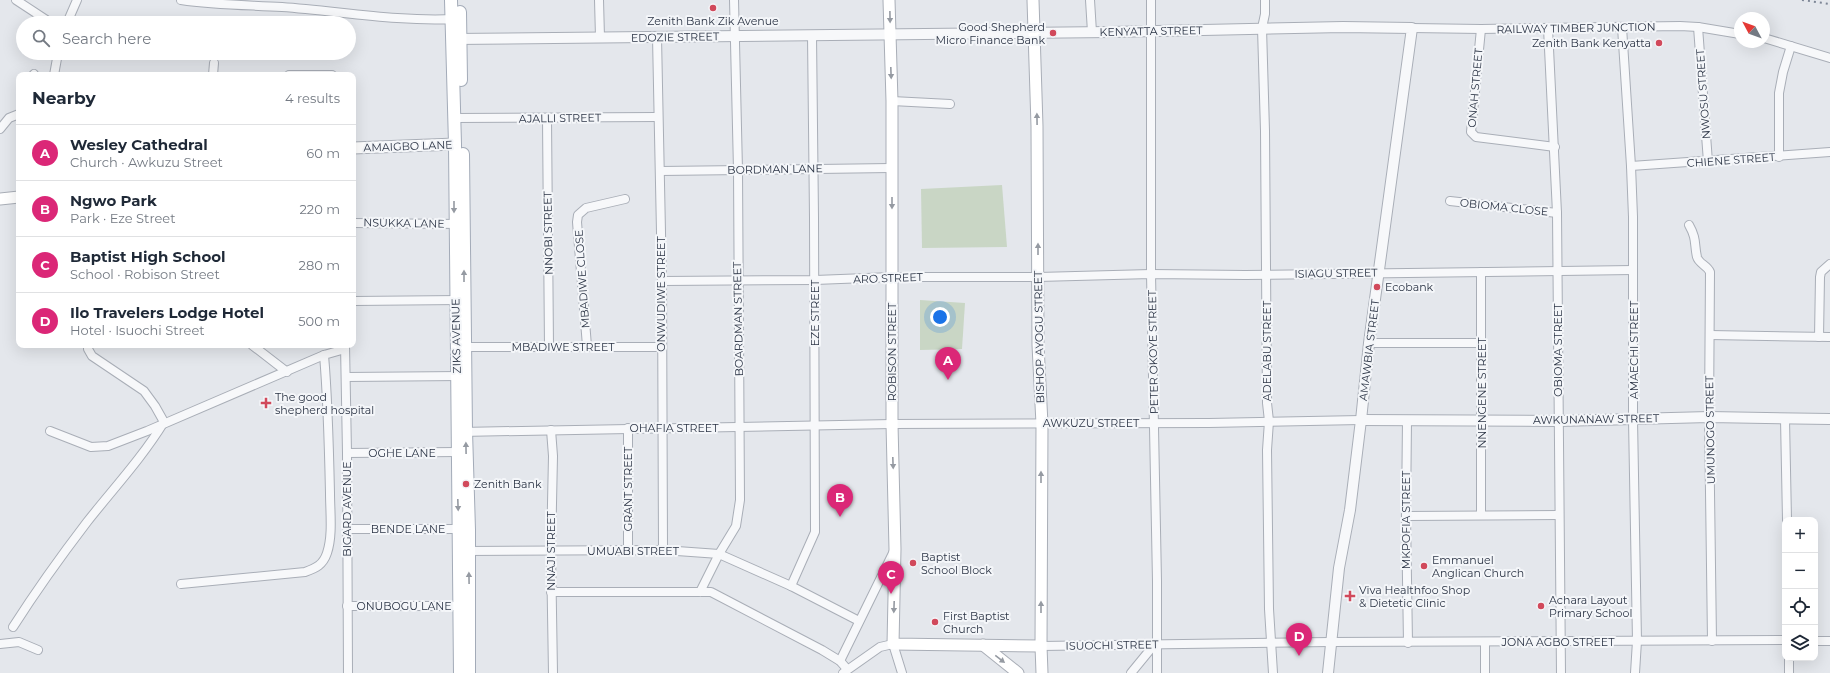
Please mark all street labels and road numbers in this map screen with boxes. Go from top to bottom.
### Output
street label: RAILWAY TIMBER JUNCTION [1496,20,1656,36]
street label: KENYATTA STREET [1099,23,1203,39]
street label: EDOZIE STREET [631,29,720,45]
street label: ONAH STREET [1465,47,1486,128]
street label: NWOSU STREET [1693,48,1713,140]
street label: AJALLI STREET [519,110,602,126]
street label: AMAIGBO LANE [363,137,453,155]
street label: CHIENE STREET [1686,150,1776,170]
street label: BORDMAN LANE [727,161,823,177]
street label: NNOBI STREET [540,190,556,275]
street label: OBIOMA CLOSE [1459,195,1549,219]
street label: NSUKKA LANE [363,215,445,231]
street label: MBADIWE CLOSE [572,229,592,329]
street label: ONWUDIWE STREET [654,236,668,352]
street label: BOARDMAN STREET [730,261,746,376]
street label: ISIAGU STREET [1294,265,1378,281]
street label: ARO STREET [853,270,924,286]
street label: BISHOP AYOGU STREET [1031,270,1047,403]
street label: EZE STREET [808,279,822,346]
street label: PETER OKOYE STREET [1145,289,1161,414]
street label: ZIKS AVENUE [448,298,464,374]
street label: AMAWBIA STREET [1356,298,1382,402]
street label: ADELABU STREET [1260,300,1274,401]
street label: AMAECHI STREET [1627,300,1641,399]
street label: ROBISON STREET [885,302,899,401]
street label: OBIOMA STREET [1551,303,1565,397]
street label: NNENGENE STREET [1475,337,1489,449]
street label: MBADIWE STREET [511,340,615,354]
street label: UMUNOGO STREET [1702,375,1718,484]
street label: AWKUNANAW STREET [1533,411,1660,427]
street label: AWKUZU STREET [1043,416,1140,430]
street label: OHAFIA STREET [629,421,719,435]
street label: OGHE LANE [368,446,436,460]
street label: GRANT STREET [621,446,635,531]
street label: BIGARD AVENUE [340,461,354,557]
street label: MKPOFIA STREET [1399,470,1413,569]
street label: NNAJI STREET [544,511,558,591]
street label: BENDE LANE [371,522,445,536]
street label: UMUABI STREET [587,544,680,558]
street label: ONUBOGU LANE [356,599,452,613]
street label: JONA AGBO STREET [1500,635,1615,649]
street label: ISUOCHI STREET [1065,637,1159,653]

